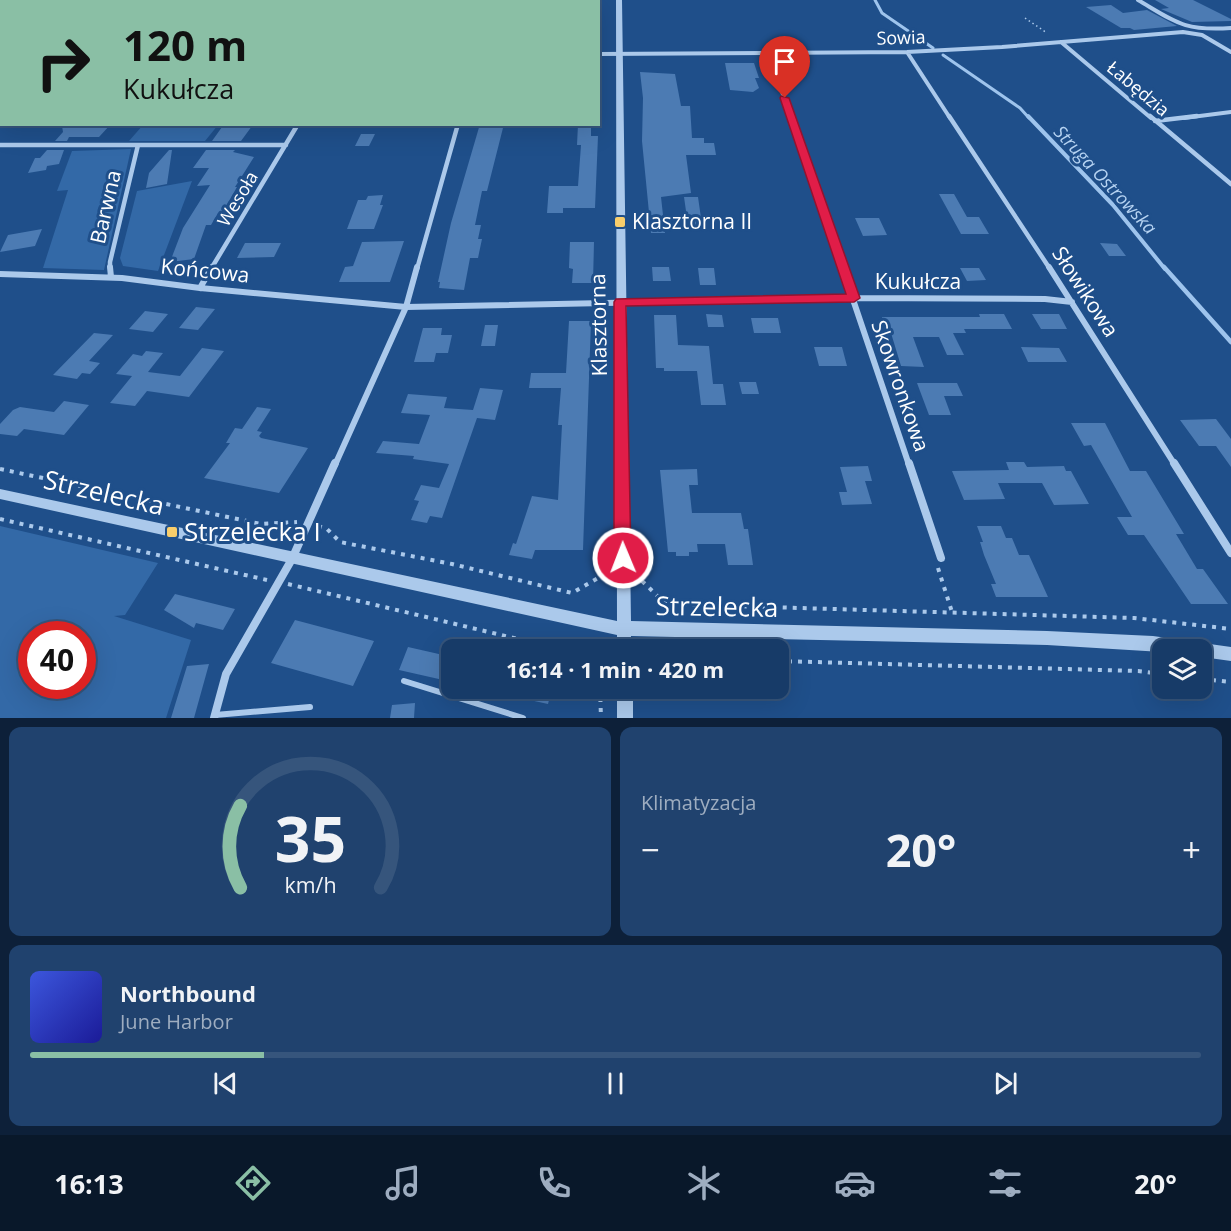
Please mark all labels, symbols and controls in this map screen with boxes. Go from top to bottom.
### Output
text: 120 m [123,16,247,73]
icon: right [24,24,102,102]
street label: Sowia [876,24,926,50]
pin [759,36,810,98]
icon: arrive [768,45,801,78]
street label: Łabędzia [1102,55,1175,121]
text: Kukułcza [123,70,234,107]
water label: Struga Ostrowska [1049,120,1162,239]
street label: Wesoła [211,166,263,231]
street label: Barwna [83,167,127,246]
place label: Klasztorna II [632,207,752,235]
marker: Klasztorna II [613,215,627,229]
street label: Słowikowa [1046,241,1126,342]
street label: Końcowa [159,251,251,289]
street label: Kukułcza [875,267,961,295]
street label: Klasztorna [583,273,613,377]
street label: Skowronkowa [865,316,937,455]
street label: Strzelecka [40,461,168,523]
place label: Strzelecka I [184,513,321,549]
marker: Strzelecka I [165,525,179,539]
position arrow [591,526,655,590]
street label: Strzelecka [655,587,779,625]
speed limit sign: 40 [18,621,96,699]
map controls [1152,639,1212,699]
button: layers [1152,639,1212,699]
text: 16:14 · 1 min · 420 m [506,654,724,684]
text: Klimatyzacja [641,789,756,816]
text: 35 [274,795,346,880]
text: 20° [886,819,956,880]
text: − [641,827,660,872]
text: + [1182,827,1201,872]
text: km/h [284,871,336,900]
text: Northbound [120,978,256,1008]
text: June Harbor [120,1008,233,1035]
icon: previous [209,1067,242,1100]
icon: pause [599,1067,632,1100]
icon: next [989,1067,1022,1100]
icon: directions [232,1162,274,1204]
icon: music [382,1162,424,1204]
icon: phone [533,1162,575,1204]
icon: climate [683,1162,725,1204]
icon: car [834,1162,876,1204]
icon: filters [984,1162,1026,1204]
text: 16:13 [54,1165,124,1202]
text: 20° [1134,1165,1177,1202]

